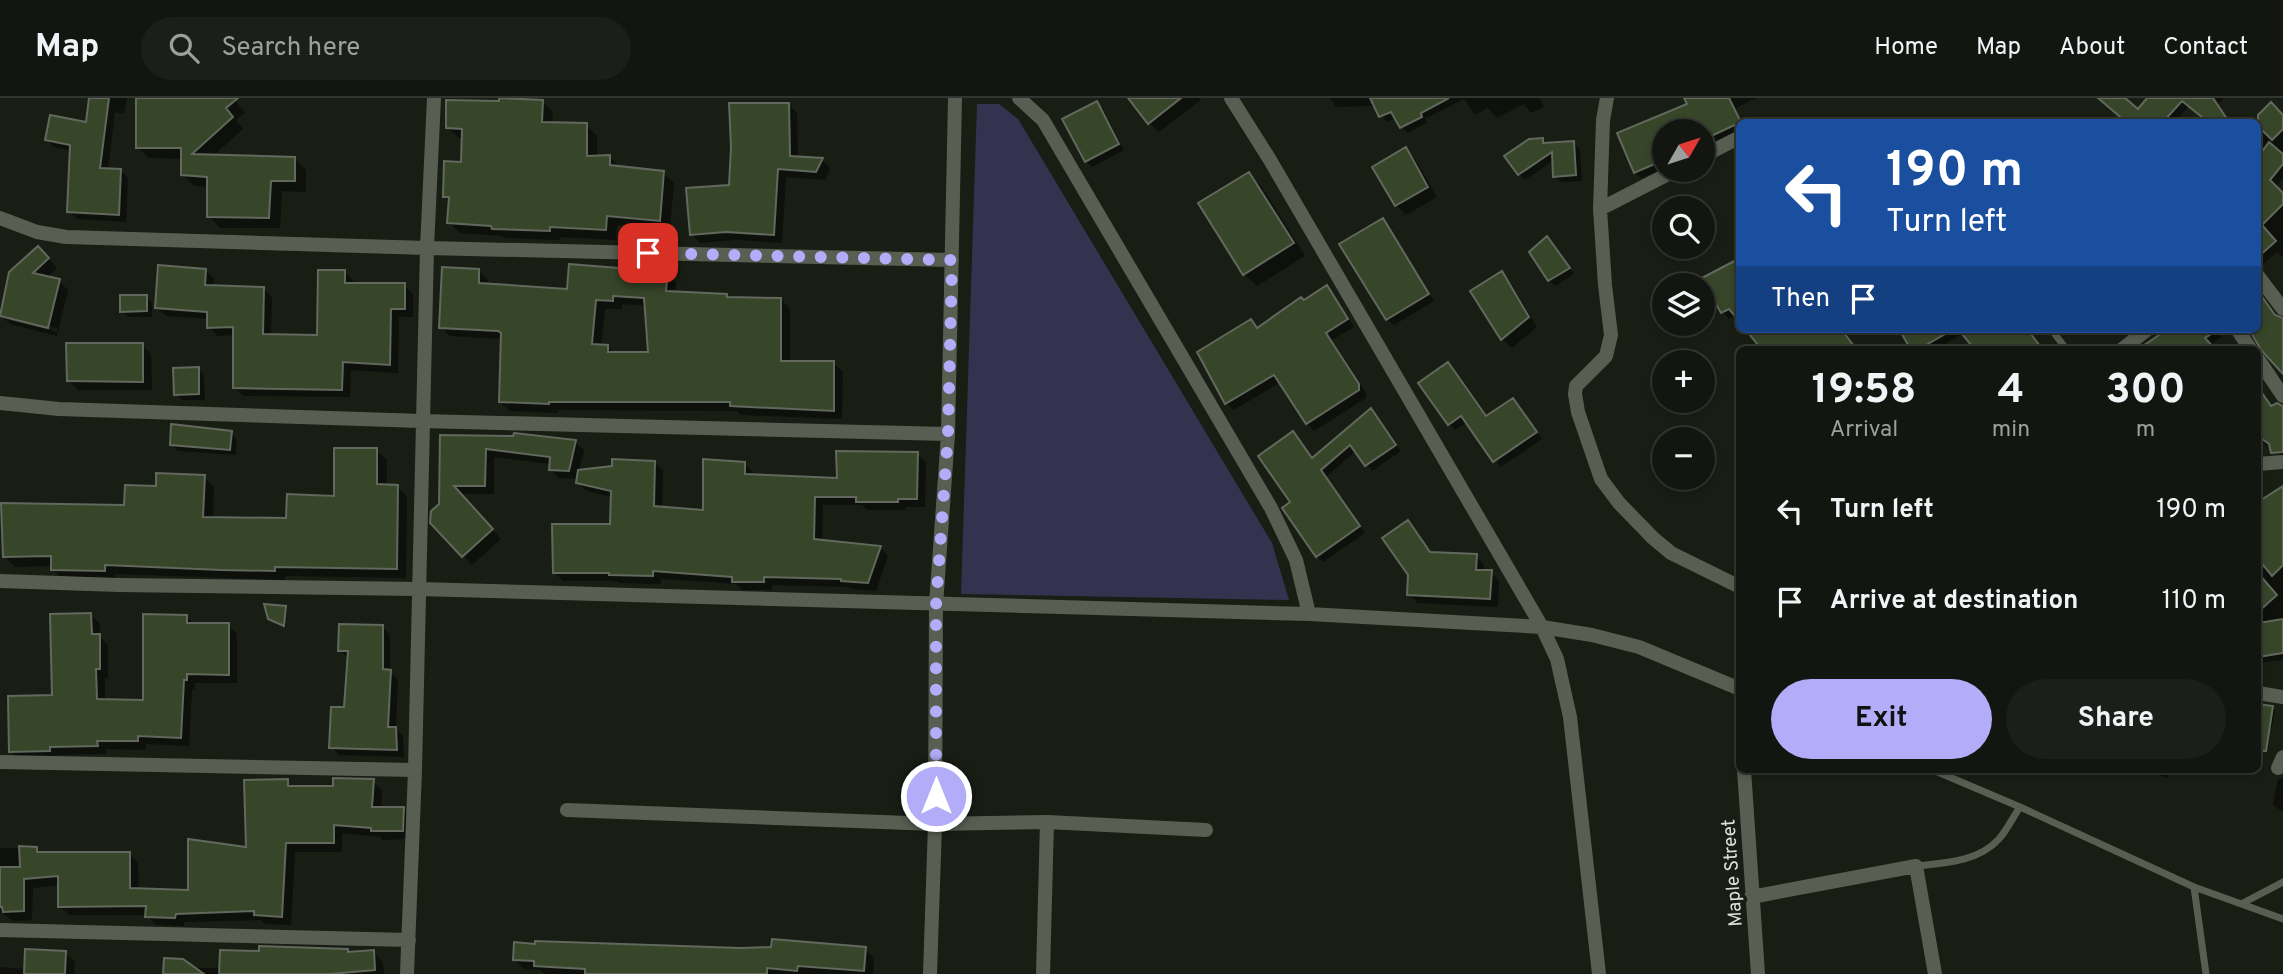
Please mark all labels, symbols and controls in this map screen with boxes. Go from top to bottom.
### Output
search box [141,17,631,80]
text: Map [35,27,99,69]
icon: search [165,29,203,67]
text: Search here [221,32,360,65]
text: Home [1874,33,1938,63]
text: Map [1976,33,2021,63]
text: About [2059,33,2125,63]
text: Contact [2163,33,2248,63]
north arrow [1652,119,1715,182]
map controls [1652,119,1715,490]
text: 190 m [1886,142,2023,204]
icon: left [1771,147,1862,238]
button: search [1652,196,1715,259]
text: Turn left [1886,203,2007,243]
pin [618,223,678,283]
icon: arrive [629,234,667,272]
button: layers [1652,273,1715,336]
icon: arrive [1844,280,1882,318]
text: Then [1771,283,1830,316]
button: + [1652,350,1715,413]
text: 19:58 [1811,365,1916,418]
text: 4 [1997,365,2024,418]
text: 300 [2106,365,2186,418]
text: Arrival [1830,416,1898,445]
text: min [1992,416,2030,445]
text: m [2136,416,2155,445]
button: − [1652,427,1715,490]
icon: left [1771,492,1809,530]
text: Turn left [1830,494,1934,527]
text: 190 m [2156,494,2226,527]
icon: arrive [1771,583,1809,621]
text: Arrive at destination [1830,585,2078,618]
text: 110 m [2162,585,2226,618]
button: Exit [1771,679,1992,759]
button: Share [2006,679,2226,759]
position arrow [899,759,973,833]
street label: Maple Street [1717,818,1749,927]

